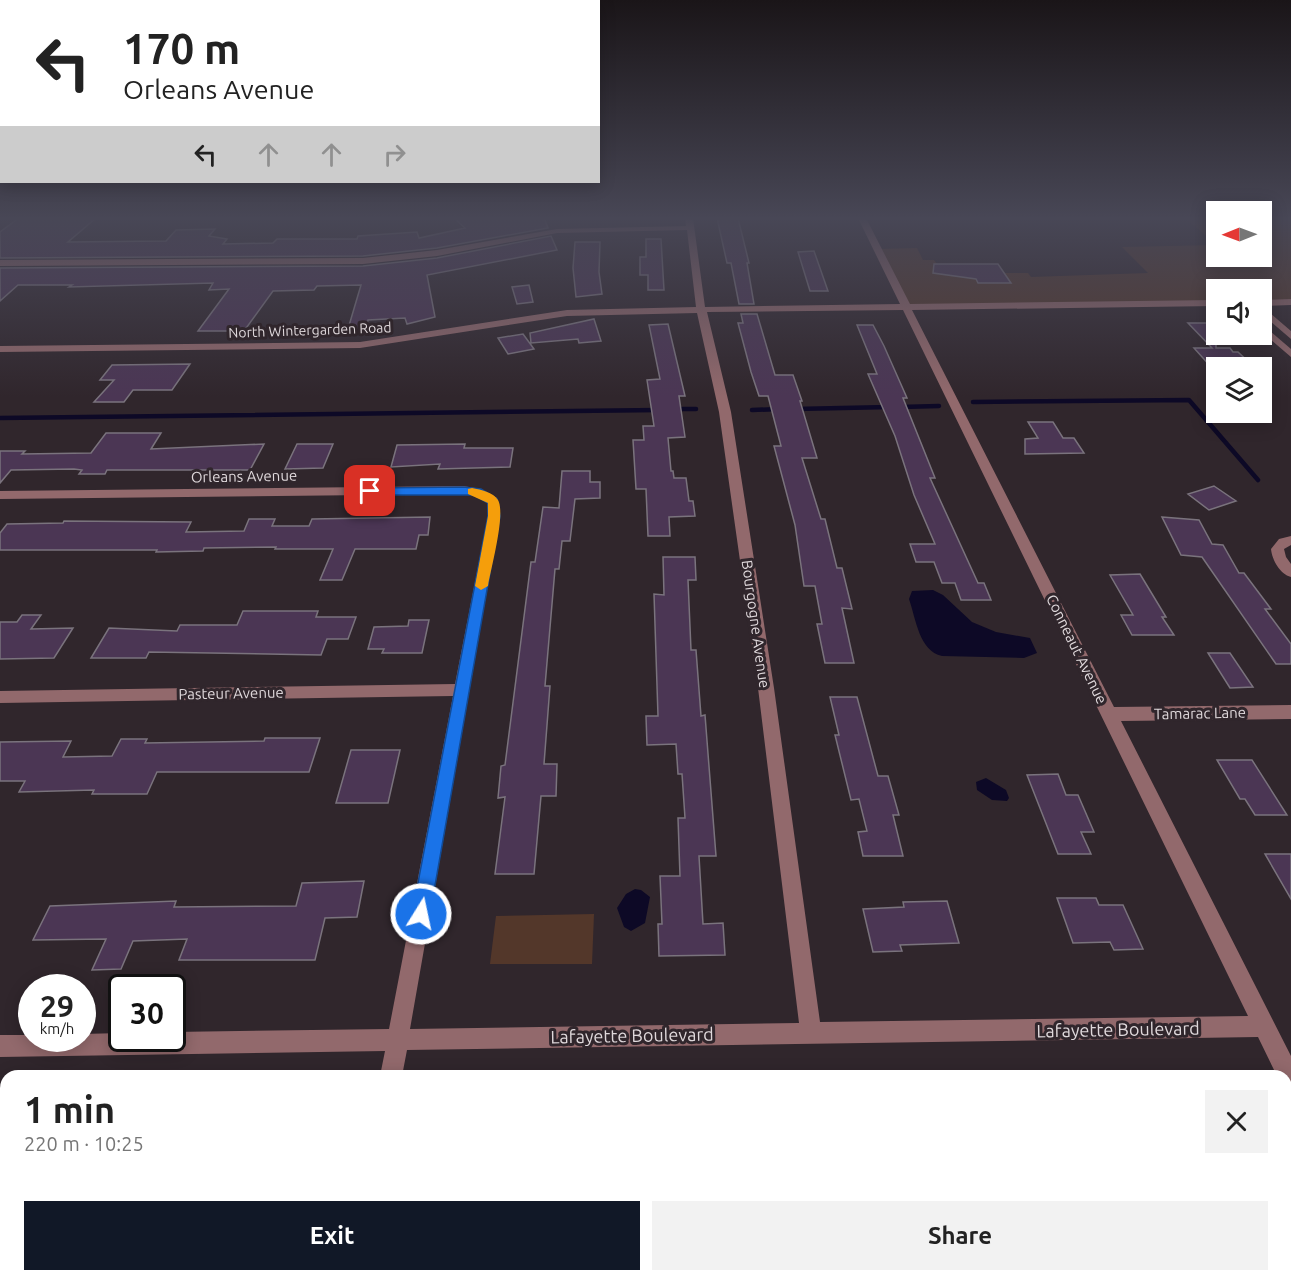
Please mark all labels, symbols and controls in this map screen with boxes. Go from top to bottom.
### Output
icon: left [24,24,102,102]
text: 170 m [123,25,240,72]
text: Orleans Avenue [123,74,314,104]
icon: left [189,138,222,171]
icon: ahead [252,138,285,171]
icon: ahead [315,138,348,171]
icon: right [378,138,411,171]
north arrow [1206,201,1272,267]
map controls [1206,201,1272,423]
button: sound [1206,279,1272,345]
street label: North Wintergarden Road [228,319,392,341]
button: layers [1206,357,1272,423]
pin [344,465,395,516]
street label: Orleans Avenue [191,467,297,485]
icon: arrive [353,474,386,507]
street label: Bourgogne Avenue [739,559,773,689]
street label: Conneaut Avenue [1043,592,1111,706]
street label: Pasteur Avenue [178,684,284,702]
street label: Tamarac Lane [1154,704,1246,722]
position arrow [389,882,453,946]
speed limit sign: 30 [108,974,186,1052]
text: 29 [40,989,74,1023]
street label: Lafayette Boulevard [1036,1018,1200,1040]
text: km/h [40,1020,74,1037]
street label: Lafayette Boulevard [550,1024,714,1046]
text: 1 min [24,1089,115,1130]
button: close [1205,1090,1268,1153]
text: 220 m · 10:25 [24,1132,144,1155]
button: Exit [24,1201,640,1270]
button: Share [652,1201,1268,1270]

